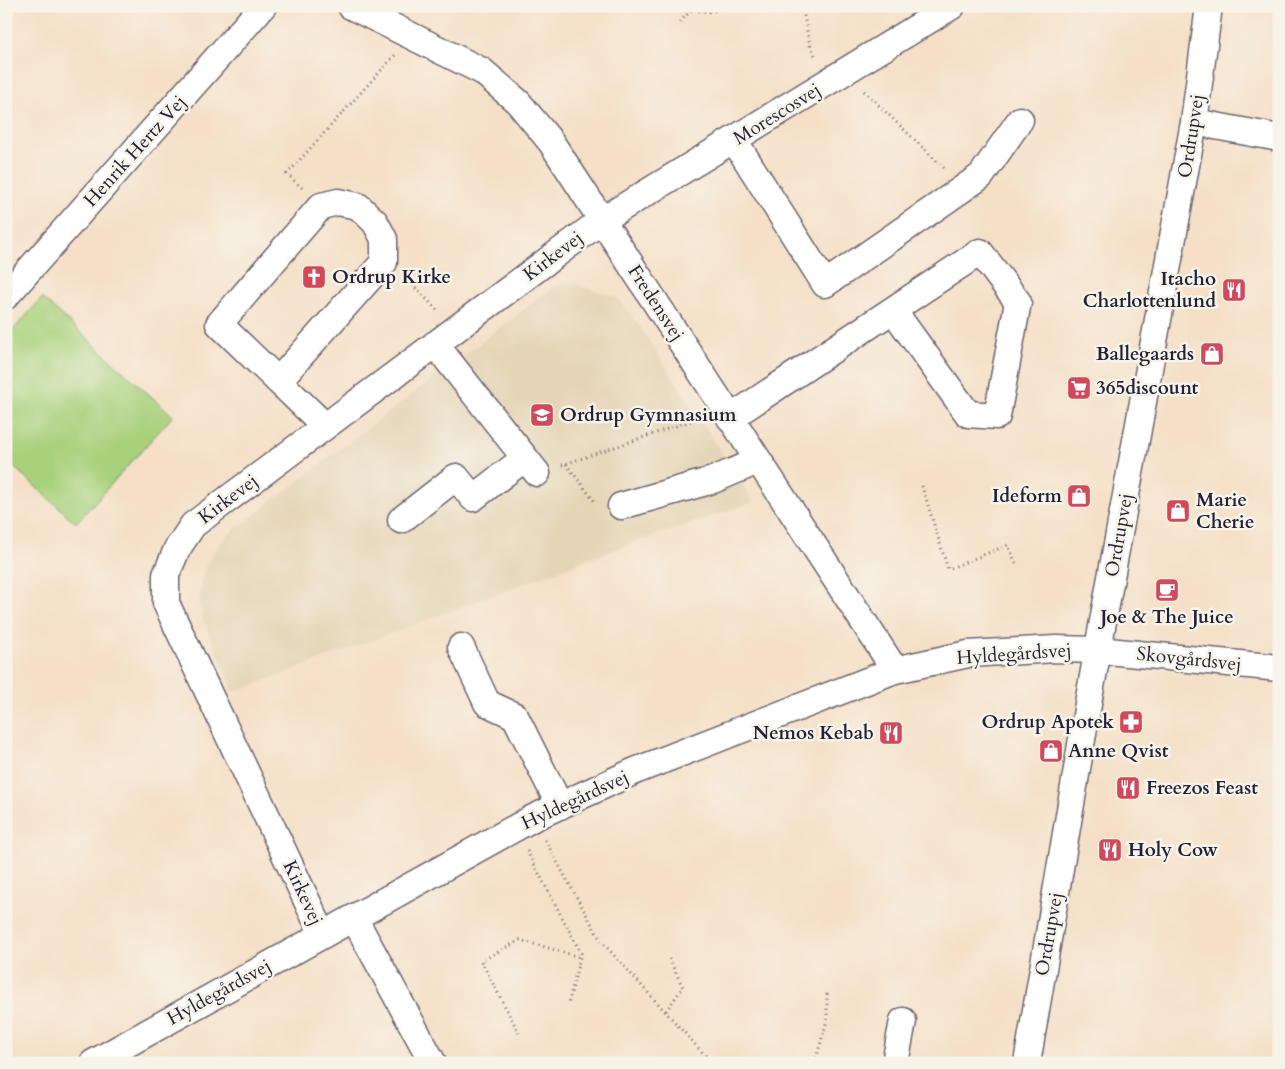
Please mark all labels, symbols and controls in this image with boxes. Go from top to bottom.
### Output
street label: Morescosvej [728,77,826,151]
street label: Henrik Hertz Vej [78,90,192,212]
street label: Ordrupvej [1172,92,1210,180]
street label: Kirkevej [518,225,588,287]
street label: Fredensvej [622,260,690,346]
church icon: Ordrup Kirke [301,264,327,290]
place label: Ordrup Kirke [332,264,451,290]
place label: Itacho Charlottenlund [1083,266,1216,314]
restaurant icon: Itacho Charlottenlund [1221,277,1247,303]
place label: Ballegaards [1096,341,1194,367]
shop icon: Ballegaards [1199,341,1225,367]
supermarket icon: 365discount [1066,375,1092,401]
place label: 365discount [1096,375,1198,401]
school or university icon: Ordrup Gymnasium [529,402,555,428]
place label: Ordrup Gymnasium [560,402,737,428]
street label: Kirkevej [193,468,263,530]
place label: Ideform [992,483,1063,509]
shop icon: Ideform [1066,483,1092,509]
place label: Marie Cherie [1196,487,1254,535]
street label: Ordrupvej [1099,491,1139,579]
shop icon: Marie Cherie [1165,498,1191,524]
cafe icon: Joe & The Juice [1154,577,1180,603]
place label: Joe & The Juice [1097,604,1234,630]
street label: Hyldegårdsvej [956,637,1072,671]
street label: Skovgårdsvej [1135,641,1243,677]
place label: Ordrup Apotek [981,709,1114,735]
pharmacy icon: Ordrup Apotek [1118,709,1144,735]
place label: Nemos Kebab [753,720,874,746]
restaurant icon: Nemos Kebab [878,720,904,746]
shop icon: Anne Qvist [1038,738,1064,764]
place label: Anne Qvist [1068,738,1169,764]
street label: Hyldegårdsvej [517,764,633,836]
restaurant icon: Freezos Feast [1115,775,1141,801]
place label: Freezos Feast [1146,775,1258,801]
restaurant icon: Holy Cow [1097,837,1123,863]
place label: Holy Cow [1128,837,1218,863]
street label: Kirkevej [277,856,329,930]
street label: Ordrupvej [1029,890,1069,978]
street label: Hyldegårdsvej [162,953,276,1031]

